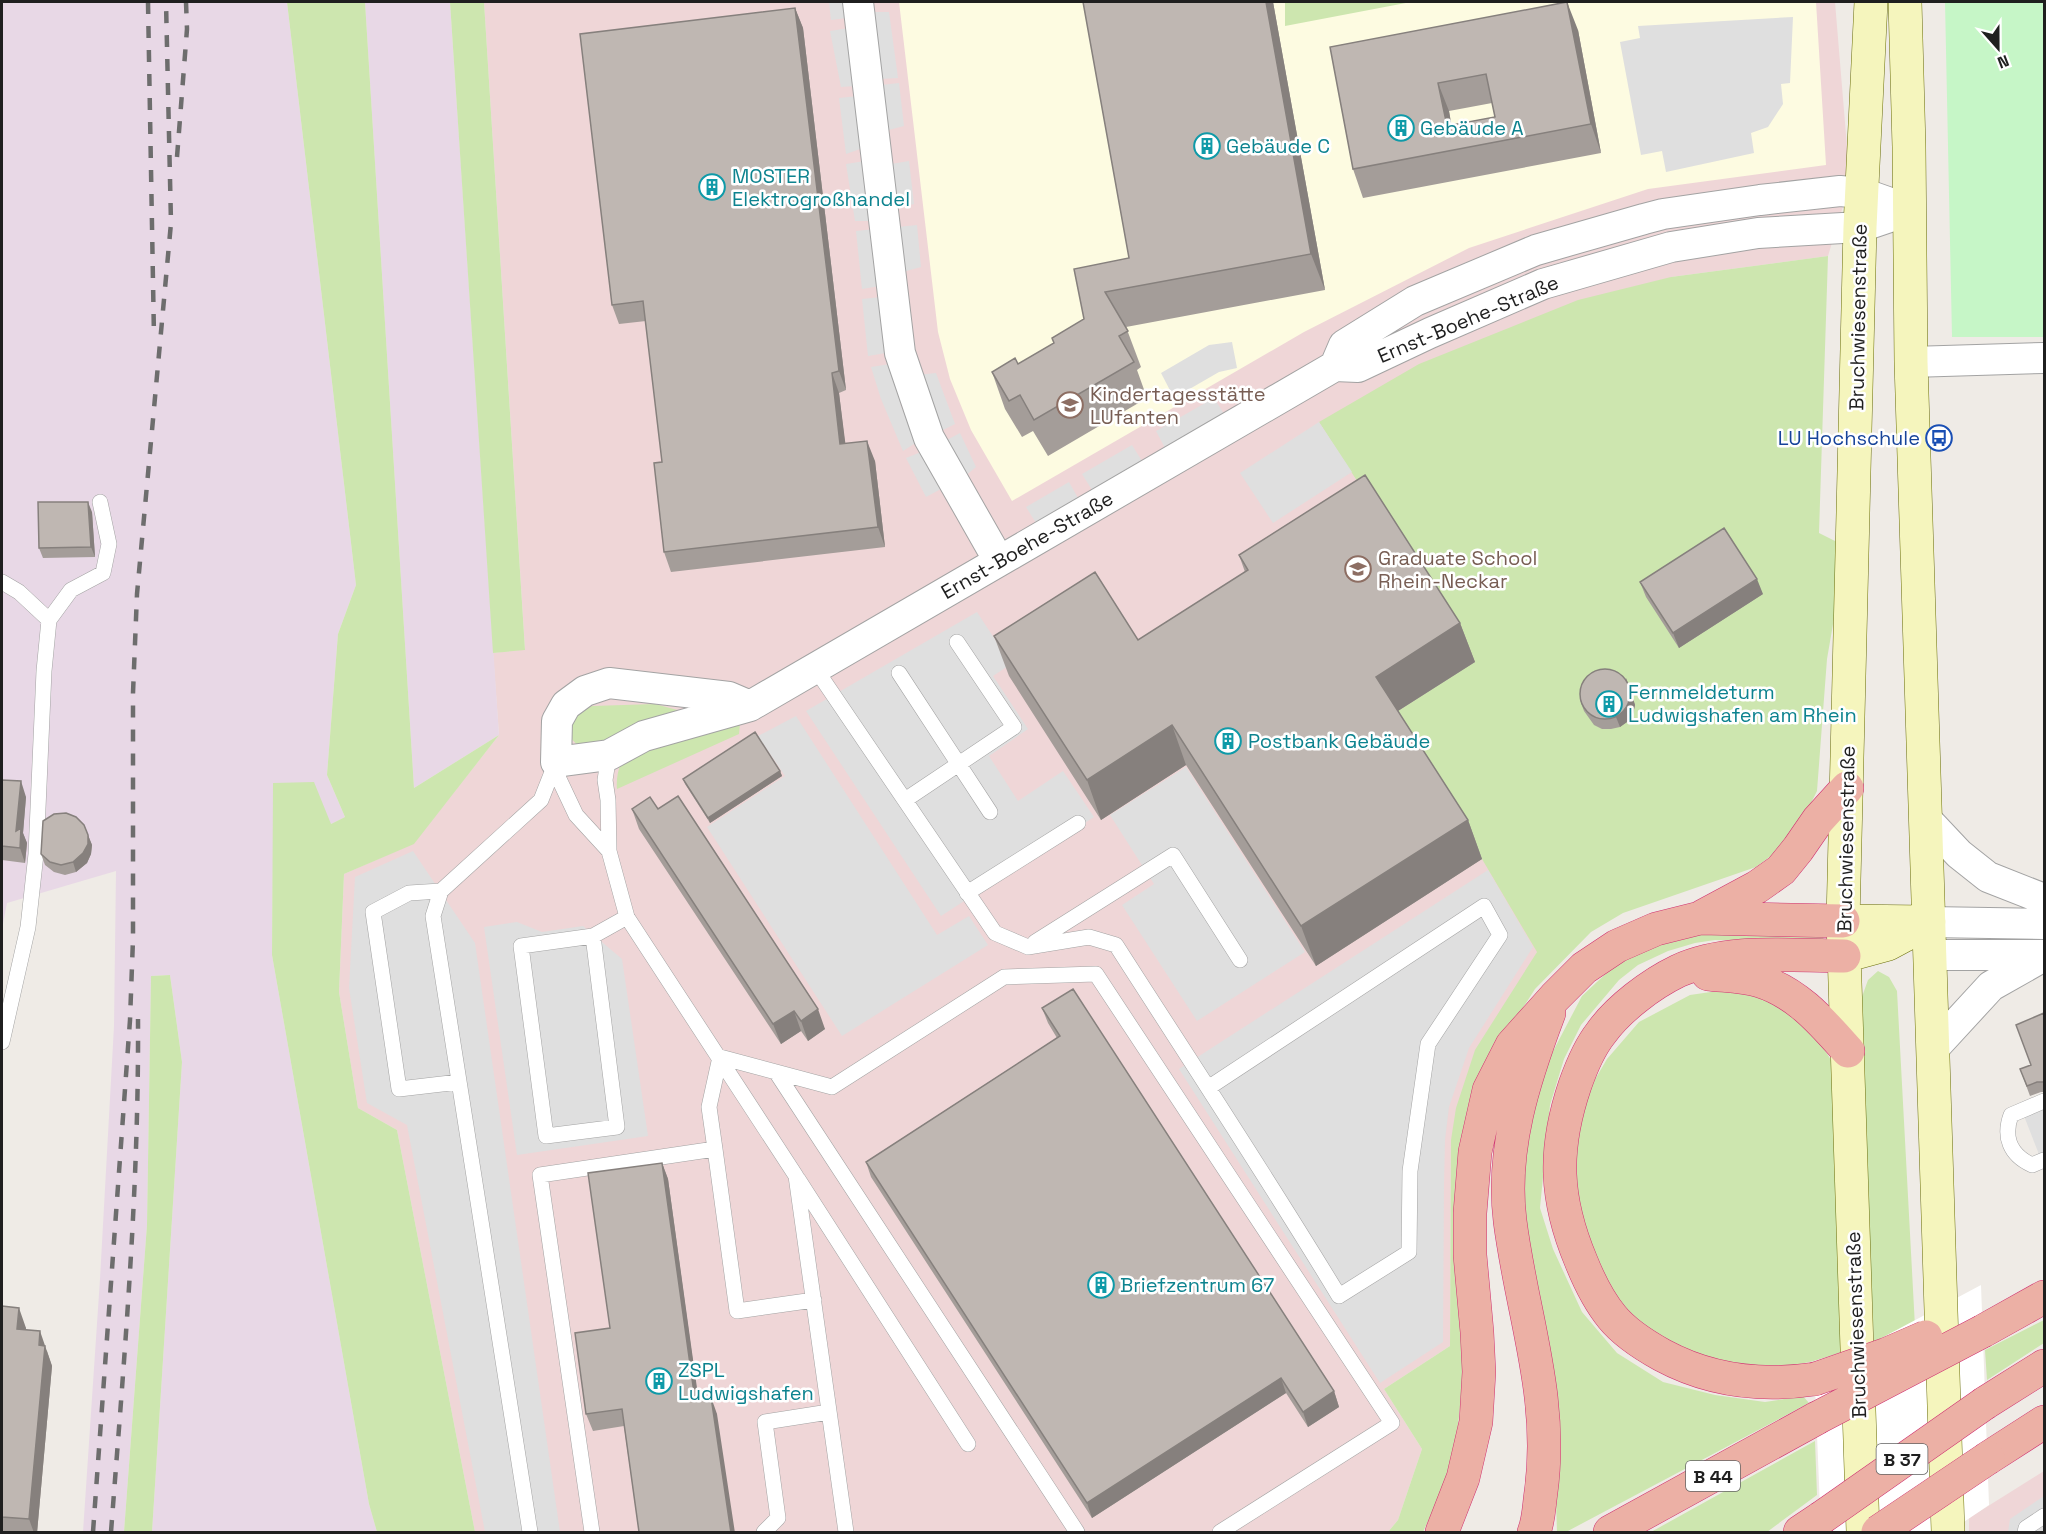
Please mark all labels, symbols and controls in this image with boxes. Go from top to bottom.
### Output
north arrow [1968,18,2028,78]
text: N [1994,50,2012,73]
building icon: Gebäude A [1386,113,1416,143]
place label: Gebäude A [1420,115,1524,141]
building icon: Gebäude C [1192,131,1222,161]
place label: Gebäude C [1226,133,1330,159]
place label: MOSTER Elektrogroßhandel [732,163,910,212]
building icon: MOSTER Elektrogroßhandel [697,172,727,202]
street label: Bruchwiesenstraße [1843,223,1873,411]
street label: Ernst-Boehe-Straße [1373,269,1563,369]
place label: Kindertagesstätte LUfanten [1090,381,1266,430]
school or university icon: Kindertagesstätte LUfanten [1055,390,1085,420]
bus stop icon: LU Hochschule [1924,423,1954,453]
place label: LU Hochschule [1778,425,1920,451]
street label: Ernst-Boehe-Straße [936,485,1118,605]
place label: Graduate School Rhein-Neckar [1378,545,1538,594]
school or university icon: Graduate School Rhein-Neckar [1343,554,1373,584]
place label: Fernmeldeturm Ludwigshafen am Rhein [1628,679,1857,728]
building icon: Fernmeldeturm Ludwigshafen am Rhein [1594,689,1624,719]
building icon: Postbank Gebäude [1213,726,1243,756]
place label: Postbank Gebäude [1248,728,1430,754]
street label: Bruchwiesenstraße [1831,745,1861,933]
street label: Bruchwiesenstraße [1840,1231,1872,1419]
building icon: Briefzentrum 67 [1086,1270,1116,1300]
place label: Briefzentrum 67 [1120,1272,1274,1298]
place label: ZSPL Ludwigshafen [678,1357,814,1406]
building icon: ZSPL Ludwigshafen [644,1366,674,1396]
road number: B 37 [1876,1444,1928,1474]
road number: B 44 [1686,1461,1740,1491]

